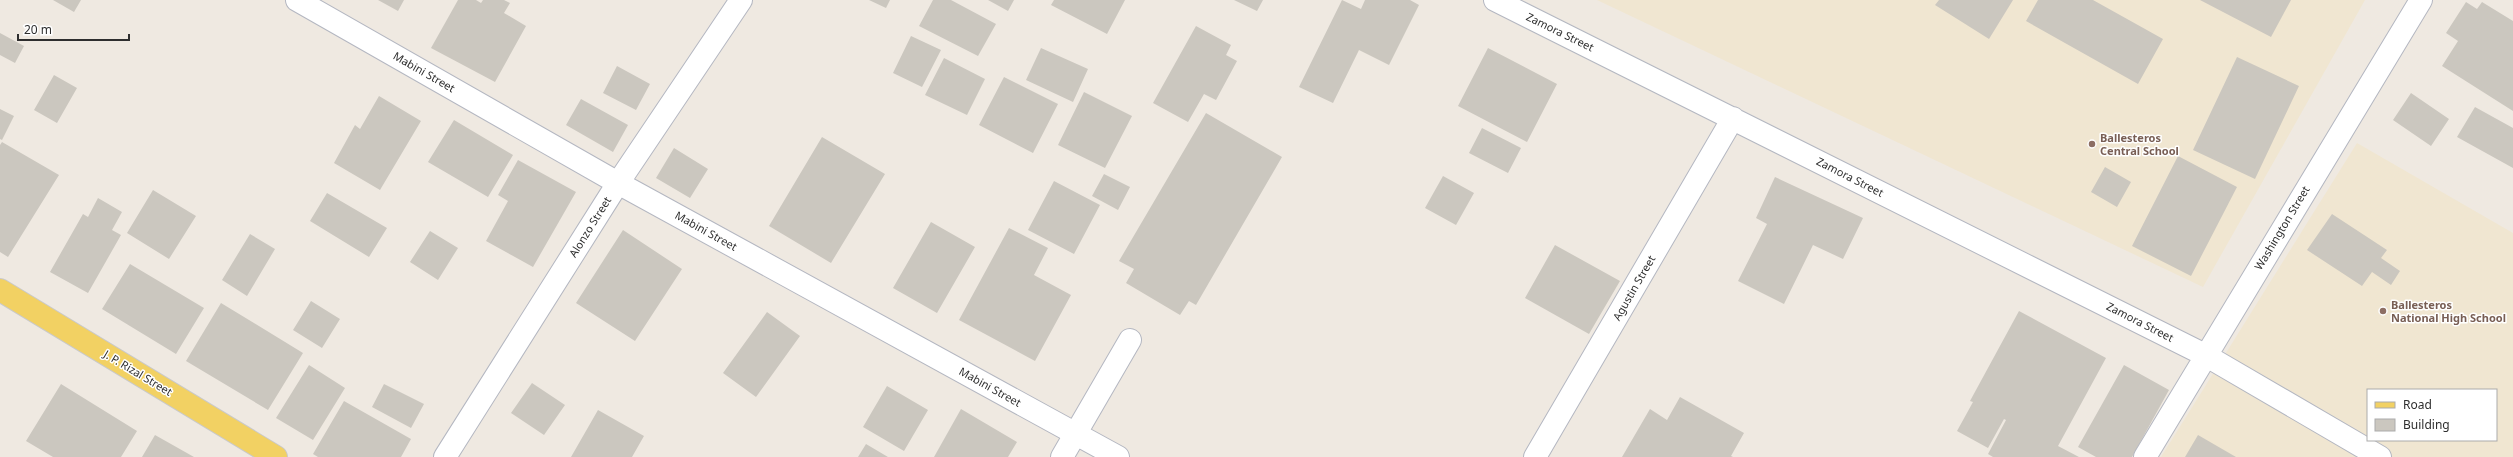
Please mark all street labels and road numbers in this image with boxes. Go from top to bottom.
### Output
street label: Zamora Street [1524,9,1597,54]
street label: Mabini Street [391,48,458,95]
street label: Zamora Street [1814,153,1886,200]
street label: Washington Street [2251,183,2313,273]
street label: Alonzo Street [565,194,614,260]
street label: Mabini Street [672,207,740,254]
street label: Agustin Street [1609,252,1658,323]
street label: Zamora Street [2104,298,2176,345]
street label: J. P. Rizal Street [100,346,175,399]
street label: Mabini Street [956,363,1024,410]

